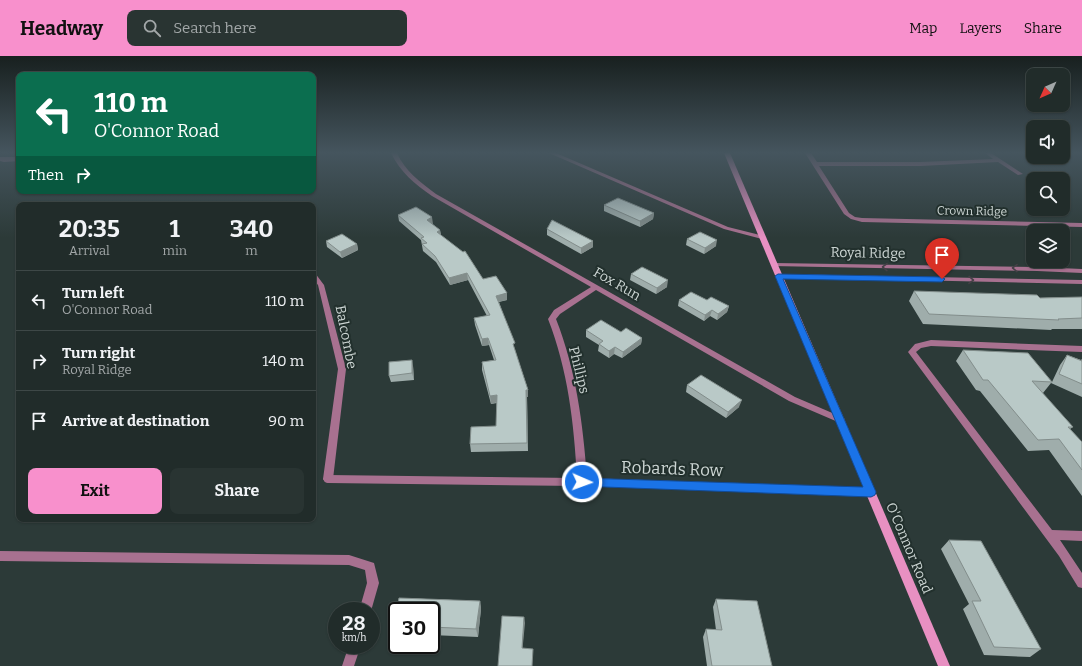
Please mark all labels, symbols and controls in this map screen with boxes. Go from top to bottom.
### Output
search box [127,10,407,46]
text: Headway [20,17,103,40]
icon: search [141,17,163,39]
text: Search here [173,19,256,37]
text: Map [909,20,937,37]
text: Layers [959,20,1002,37]
text: Share [1024,20,1062,37]
north arrow [1026,68,1070,112]
map controls [1026,68,1070,268]
text: 110 m [94,86,168,119]
icon: left [28,88,80,140]
text: O'Connor Road [94,120,219,142]
button: sound [1026,120,1070,164]
icon: right [72,164,94,186]
text: Then [28,166,64,184]
button: search [1026,172,1070,216]
street label: Crown Ridge [937,203,1007,219]
text: 20:35 [59,215,120,243]
text: 1 [170,215,180,243]
text: 340 [230,215,273,243]
button: layers [1026,224,1070,268]
pin [925,238,959,279]
text: Arrival [69,243,110,258]
text: min [163,243,187,258]
text: m [245,243,258,258]
street label: Royal Ridge [830,244,906,262]
icon: arrive [931,244,953,266]
one-way arrow [882,262,888,271]
street label: Fox Run [590,264,644,304]
one-way arrow [1012,264,1018,272]
one-way arrow [968,276,974,284]
text: Turn left [62,284,124,302]
icon: left [28,290,50,312]
text: 110 m [265,292,304,310]
text: O'Connor Road [62,302,152,317]
street label: Balcombe [332,304,360,370]
text: Turn right [62,344,135,362]
street label: Phillips [565,345,593,395]
icon: right [28,350,50,372]
text: 140 m [262,352,304,370]
text: Royal Ridge [62,362,132,377]
icon: arrive [28,410,50,432]
text: Arrive at destination [62,412,209,430]
text: 90 m [268,412,304,430]
street label: Robards Row [620,457,724,481]
position arrow [561,461,603,503]
button: Exit [28,468,162,514]
button: Share [170,468,304,514]
street label: O'Connor Road [882,500,936,596]
speed limit sign: 30 [388,602,440,654]
text: 28 [342,611,366,635]
text: km/h [342,632,366,644]

